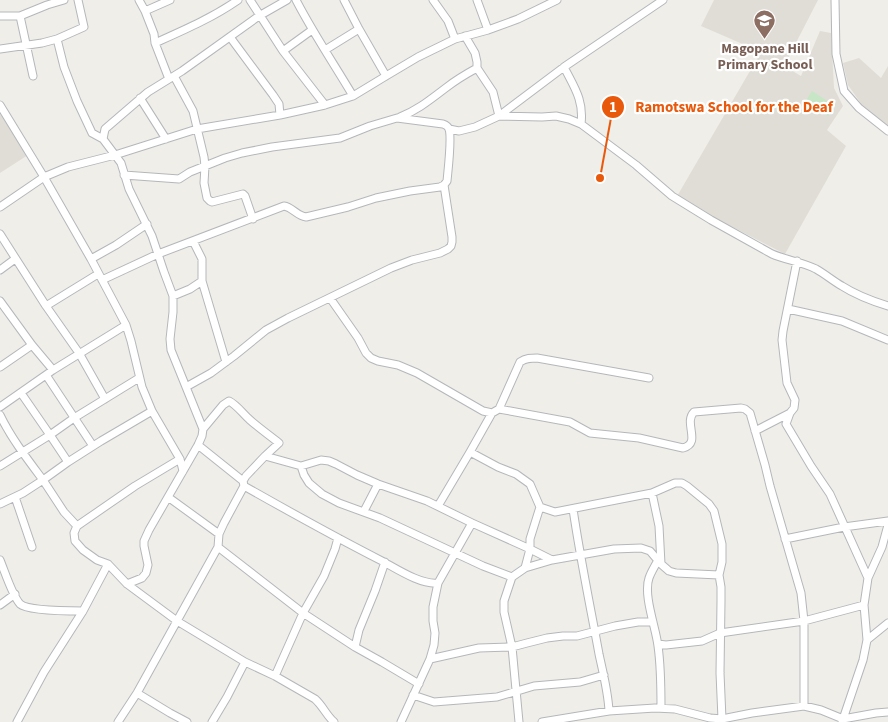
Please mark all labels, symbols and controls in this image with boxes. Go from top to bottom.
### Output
school or university icon: Magopane Hill Primary School [753,8,777,39]
place label: Magopane Hill Primary School [718,39,812,75]
callout: Ramotswa School for the Deaf [600,92,843,122]
text: 1 [609,97,617,118]
text: Ramotswa School for the Deaf [635,97,834,118]

